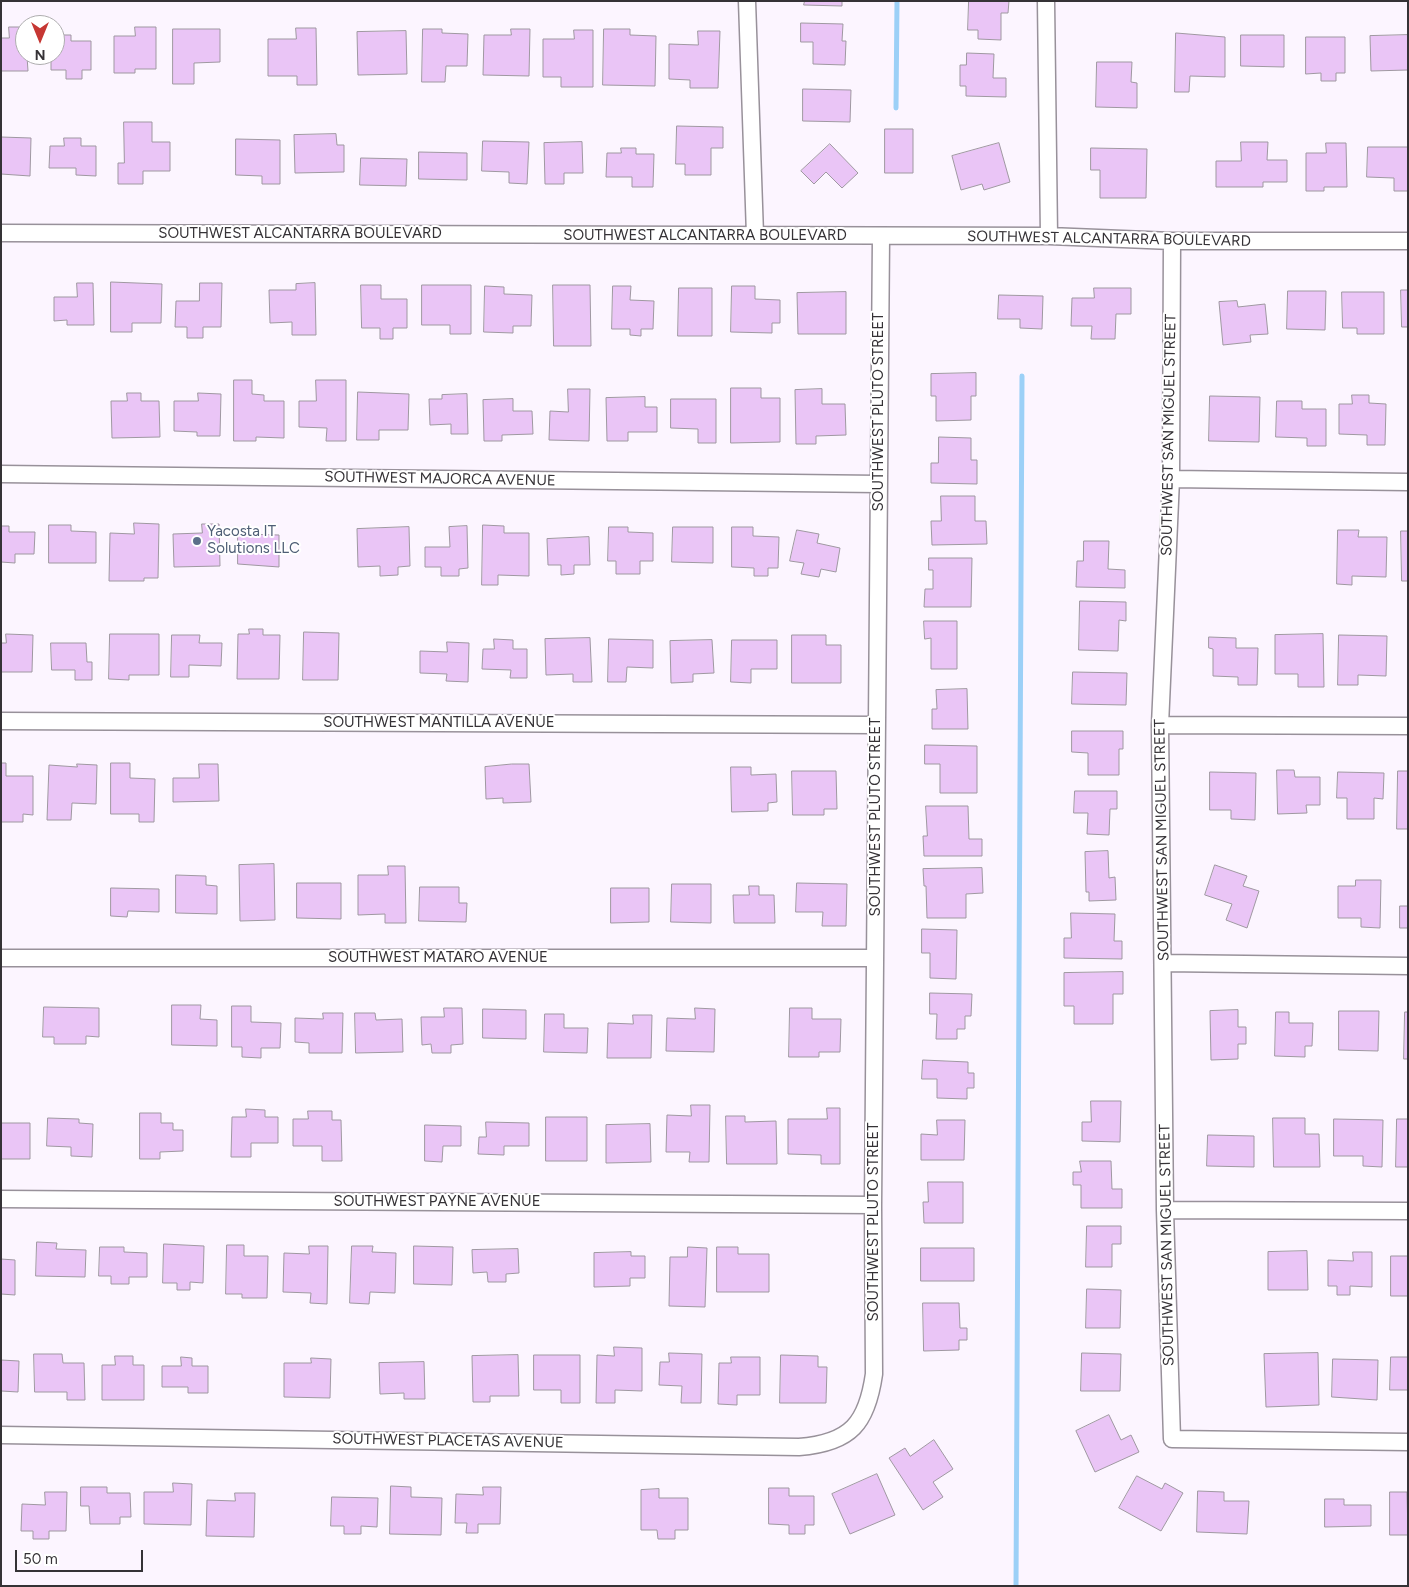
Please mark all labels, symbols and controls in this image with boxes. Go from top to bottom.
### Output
north arrow [15,15,65,65]
text: N [35,46,45,63]
street label: SOUTHWEST ALCANTARRA BOULEVARD [158,225,442,243]
street label: SOUTHWEST ALCANTARRA BOULEVARD [563,227,847,245]
street label: SOUTHWEST ALCANTARRA BOULEVARD [967,228,1251,250]
street label: SOUTHWEST PLUTO STREET [870,313,888,511]
street label: SOUTHWEST SAN MIGUEL STREET [1158,314,1180,556]
street label: SOUTHWEST MAJORCA AVENUE [324,468,556,490]
place label: Yacosta IT Solutions LLC [207,523,300,558]
marker: Yacosta IT Solutions LLC [191,535,203,547]
street label: SOUTHWEST MANTILLA AVENUE [323,714,555,732]
street label: SOUTHWEST PLUTO STREET [867,718,885,916]
street label: SOUTHWEST SAN MIGUEL STREET [1151,719,1173,961]
street label: SOUTHWEST MATARO AVENUE [328,949,548,967]
street label: SOUTHWEST PLUTO STREET [865,1123,883,1321]
street label: SOUTHWEST SAN MIGUEL STREET [1156,1124,1178,1366]
street label: SOUTHWEST PAYNE AVENUE [333,1193,541,1211]
street label: SOUTHWEST PLACETAS AVENUE [332,1430,564,1452]
scale bar [18,1540,145,1572]
text: 50 m [23,1550,58,1568]

